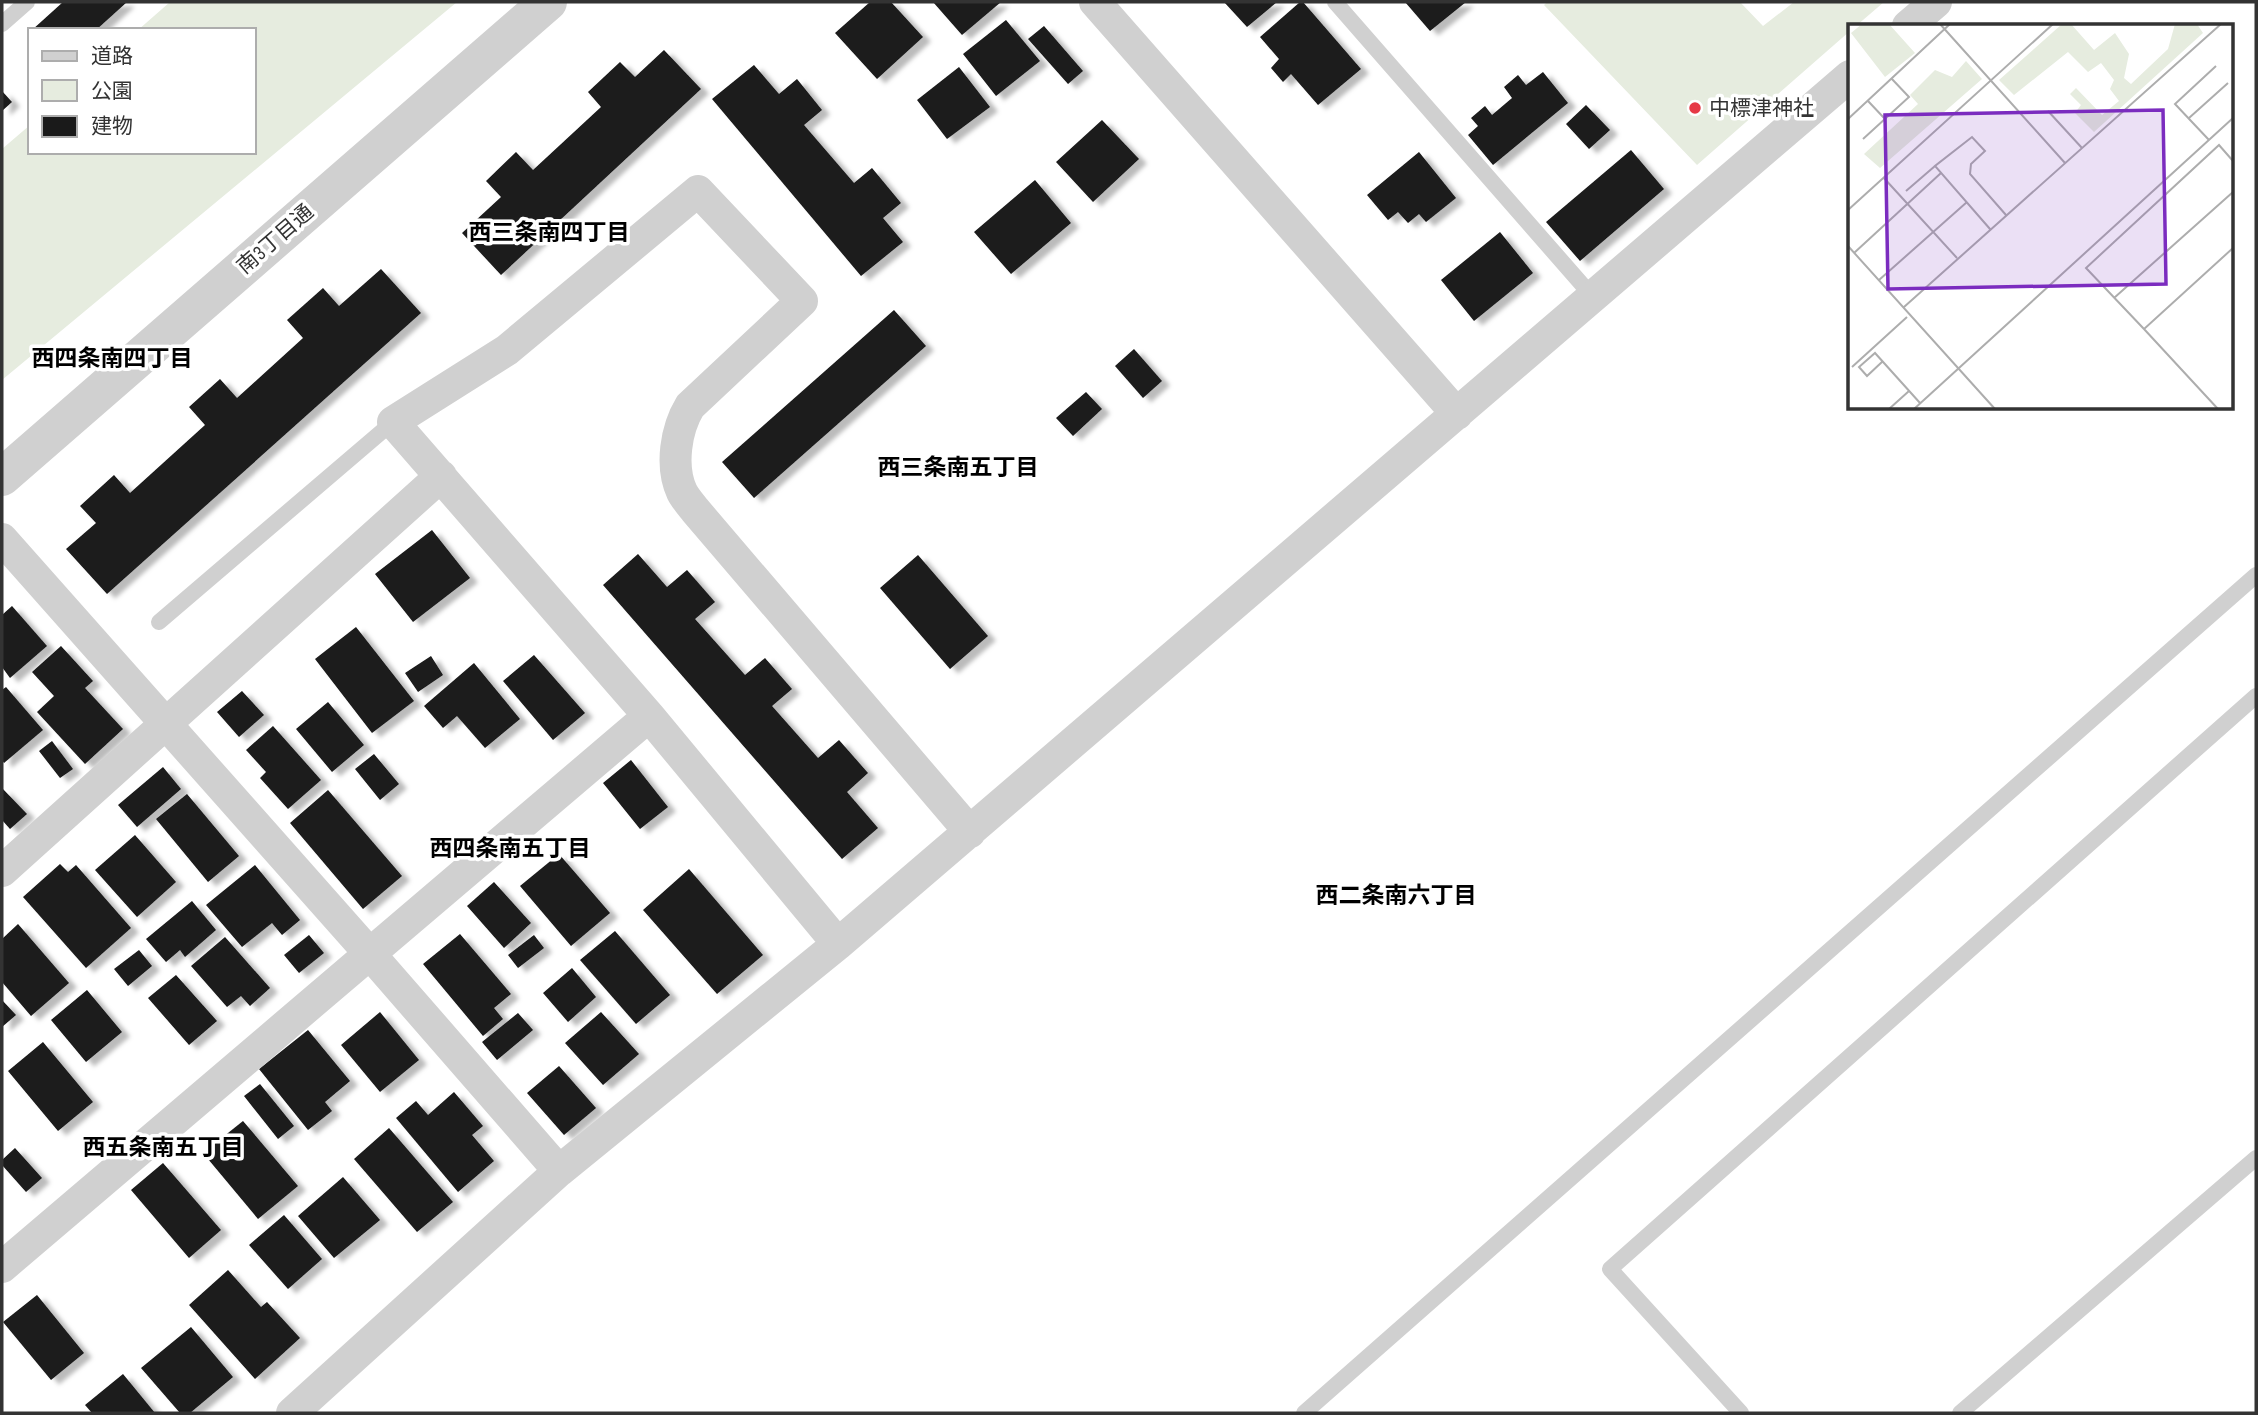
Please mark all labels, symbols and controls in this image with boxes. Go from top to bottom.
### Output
inset map [1848,24,2234,410]
legend [28,28,256,154]
text: 道路 [91,44,133,69]
text: 公園 [91,79,133,104]
place label: 中標津神社 [1709,96,1814,121]
marker: 中標津神社 [1687,100,1703,116]
text: 建物 [91,114,133,139]
street label: 南3丁目通 [232,199,319,279]
district label: 西三条南四丁目 [469,219,630,247]
district label: 西四条南四丁目 [32,345,193,373]
district label: 西三条南五丁目 [878,454,1039,482]
district label: 西四条南五丁目 [430,835,591,863]
district label: 西二条南六丁目 [1316,882,1477,910]
district label: 西五条南五丁目 [83,1134,244,1162]

